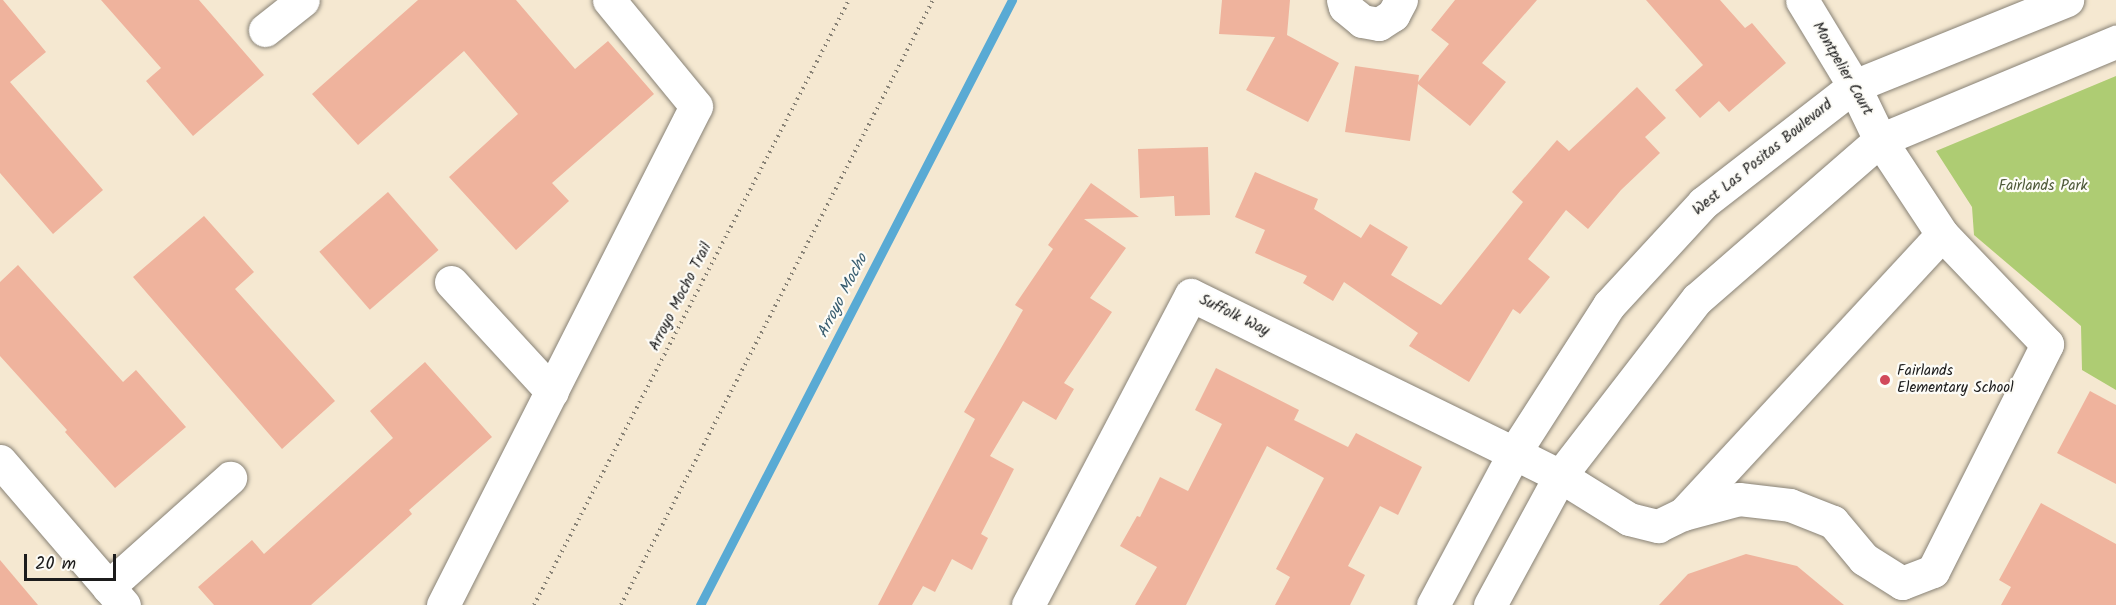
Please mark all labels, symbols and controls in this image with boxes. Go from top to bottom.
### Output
street label: Montpelier Court [1808,19,1876,119]
street label: West Las Positas Boulevard [1690,96,1836,220]
park label: Fairlands Park [1998,178,2088,196]
street label: Arroyo Mocho Trail [646,240,716,354]
water label: Arroyo Mocho [814,251,872,341]
street label: Suffolk Way [1196,291,1272,341]
place label: Fairlands Elementary School [1897,362,2014,397]
marker: Fairlands Elementary School [1878,373,1892,387]
scale bar [27,542,118,580]
text: 20 m [35,550,76,579]

